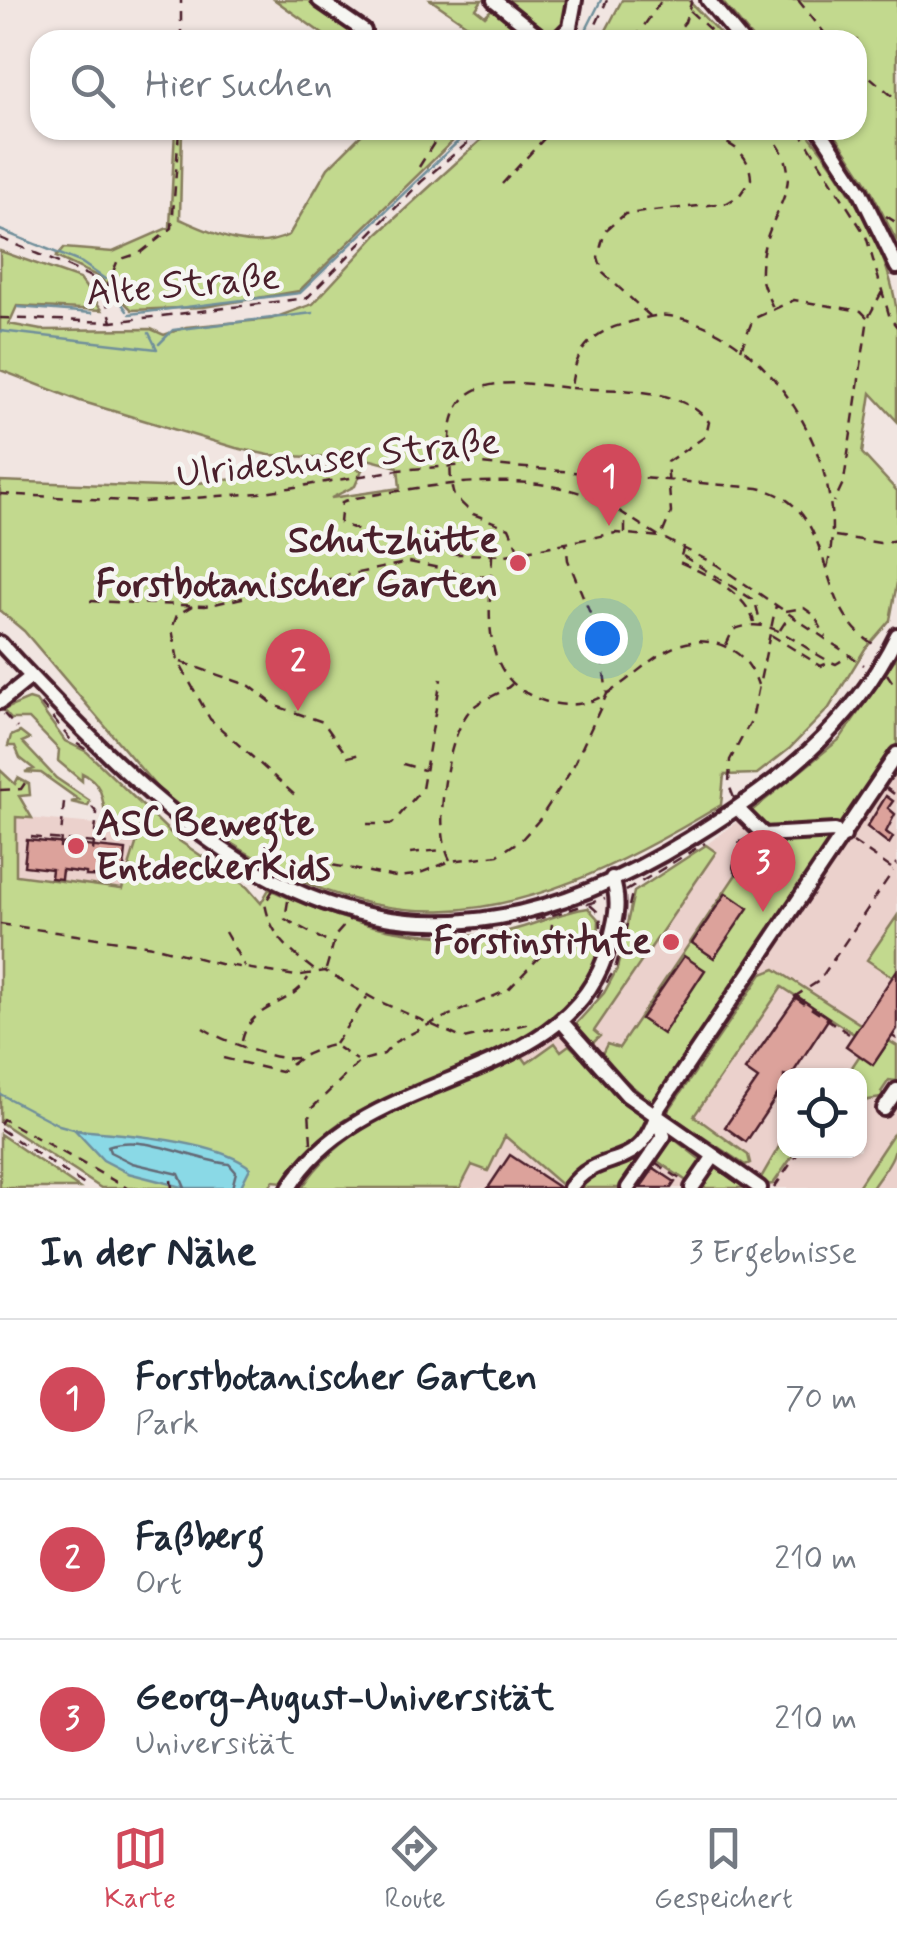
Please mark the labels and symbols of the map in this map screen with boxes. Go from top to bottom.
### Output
street label: Alte Straße [84,253,282,319]
street label: Ulrideshuser Straße [174,418,502,500]
pin: 1 [576,444,642,526]
place label: Schutzhütte Forstbotanischer Garten [96,517,498,610]
marker: Schutzhütte Forstbotanischer Garten [507,552,529,574]
your location [577,613,628,664]
pin: 2 [266,628,330,711]
place label: ASC Bewegte EntdeckerKids [96,800,331,893]
pin: 3 [730,830,796,912]
marker: ASC Bewegte EntdeckerKids [65,835,87,857]
place label: Forstinstitute [433,918,651,967]
marker: Forstinstitute [660,931,682,953]

